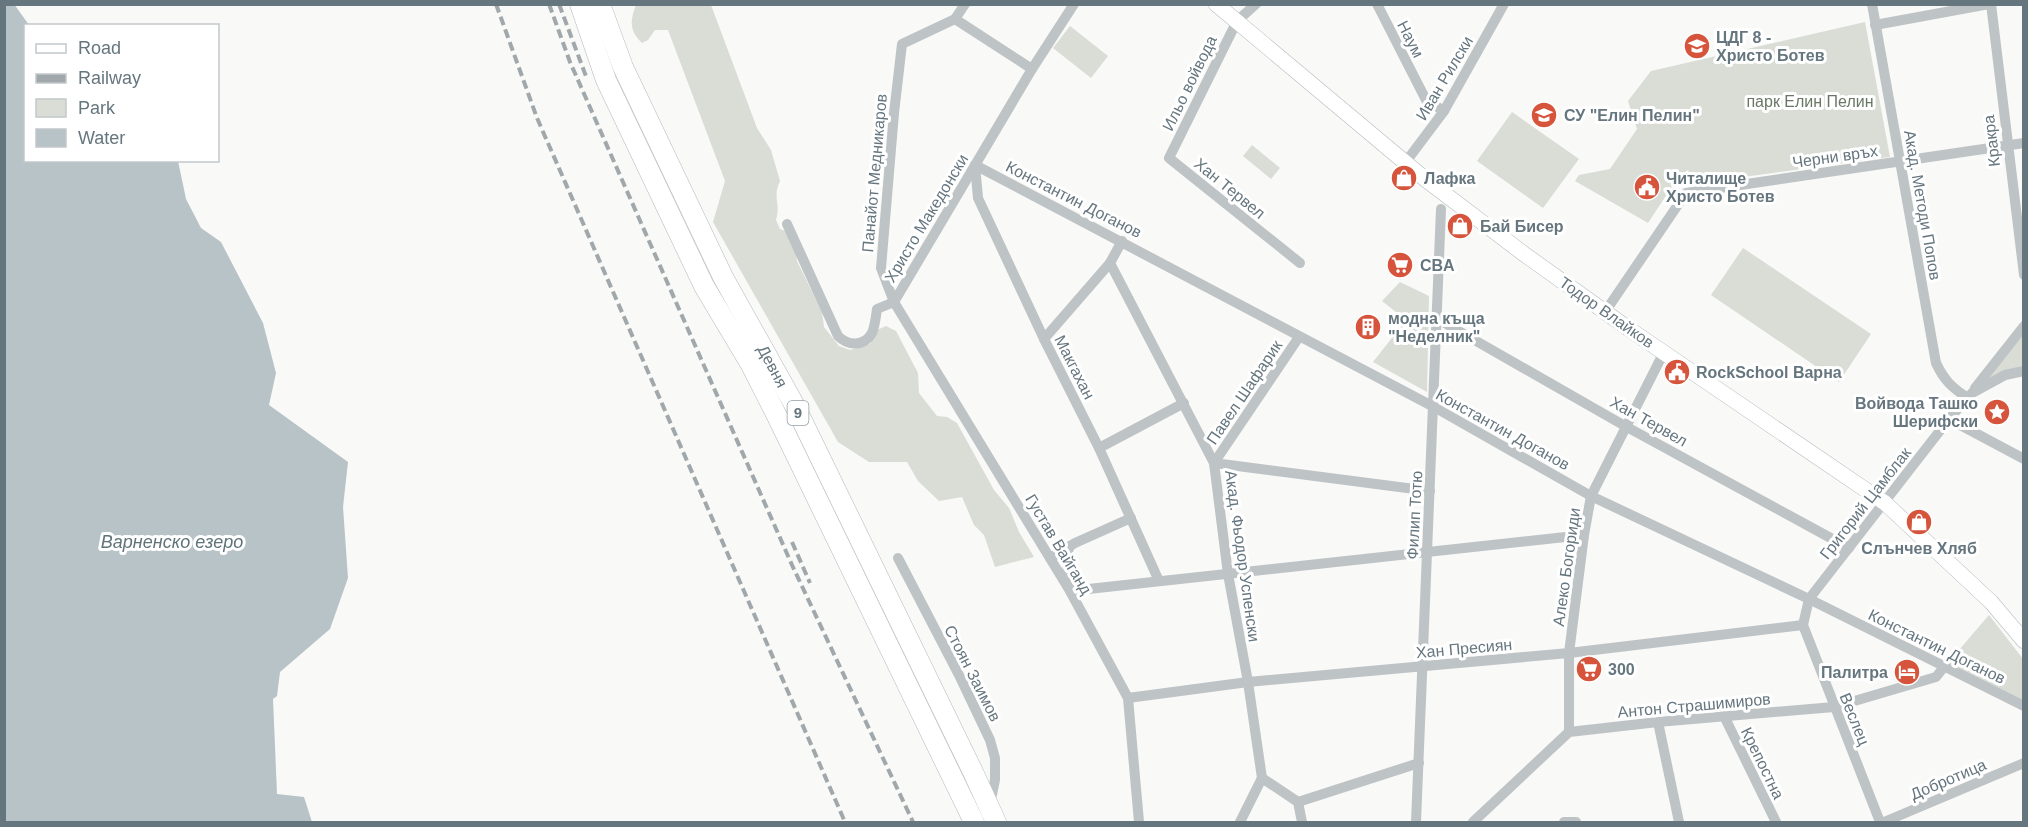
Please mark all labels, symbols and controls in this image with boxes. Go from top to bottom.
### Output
street label: Наум [1394,18,1427,61]
legend [24,24,219,162]
place label: ЦДГ 8 - Христо Ботев [1716,29,1825,64]
school or university icon: ЦДГ 8 - Христо Ботев [1682,31,1712,61]
street label: Ильо войвода [1159,33,1220,134]
street label: Иван Рилски [1413,33,1476,123]
text: Road [78,38,121,58]
text: Railway [78,68,141,88]
street label: Панайот Медникаров [859,93,890,253]
park label: парк Елин Пелин [1746,93,1874,110]
text: Park [78,98,116,118]
school or university icon: СУ "Елин Пелин" [1529,100,1559,130]
place label: СУ "Елин Пелин" [1564,107,1700,124]
street label: Кракра [1980,114,2003,168]
text: Water [78,128,125,148]
street label: Акад. Методи Попов [1901,129,1944,281]
street label: Черни връх [1791,142,1879,171]
street label: Христо Македонски [882,151,971,285]
street label: Хан Тервел [1191,155,1268,222]
street label: Константин Доганов [1003,158,1144,241]
shop icon: Лафка [1389,163,1419,193]
place label: Лафка [1424,170,1476,187]
place label: Читалище Христо Ботев [1666,170,1775,205]
public building icon: Читалище Христо Ботев [1632,172,1662,202]
shop icon: Бай Бисер [1445,211,1475,241]
place label: Бай Бисер [1480,218,1564,235]
supermarket icon: CBA [1385,250,1415,280]
place label: CBA [1420,257,1455,274]
street label: Тодор Влайков [1556,274,1657,351]
place label: модна къща "Неделник" [1388,310,1485,345]
building icon: модна къща "Неделник" [1353,312,1383,342]
street label: Макгахан [1051,332,1098,402]
street label: Павел Шафарик [1203,336,1286,447]
street label: Девня [754,342,791,390]
public building icon: RockSchool Варна [1662,357,1692,387]
place label: RockSchool Варна [1696,364,1842,381]
street label: Константин Доганов [1433,386,1572,473]
street label: Хан Тервел [1607,393,1690,450]
place label: Войвода Ташко Шерифски [1855,395,1978,430]
place icon: Войвода Ташко Шерифски [1982,397,2012,427]
road number: 9 [788,401,808,425]
street label: Григорий Цамблак [1817,443,1915,562]
street label: Акад. Фьодор Успенски [1222,469,1263,643]
street label: Филип Тотю [1404,470,1425,560]
street label: Густав Вайганд [1022,491,1095,598]
street label: Алеко Богориди [1550,507,1583,627]
shop icon: Слънчев Хляб [1904,507,1934,537]
water label: Варненско езеро [101,532,243,552]
place label: Слънчев Хляб [1861,540,1977,557]
street label: Константин Доганов [1866,606,2008,687]
street label: Стоян Заимов [941,622,1004,724]
street label: Хан Пресиян [1415,636,1513,661]
supermarket icon: 300 [1574,654,1604,684]
hotel icon: Палитра [1892,657,1922,687]
place label: 300 [1608,661,1635,678]
place label: Палитра [1821,664,1888,681]
street label: Антон Страшимиров [1617,690,1771,721]
street label: Веслец [1836,691,1873,748]
street label: Крепостна [1738,725,1787,802]
street label: Добротица [1908,756,1989,803]

